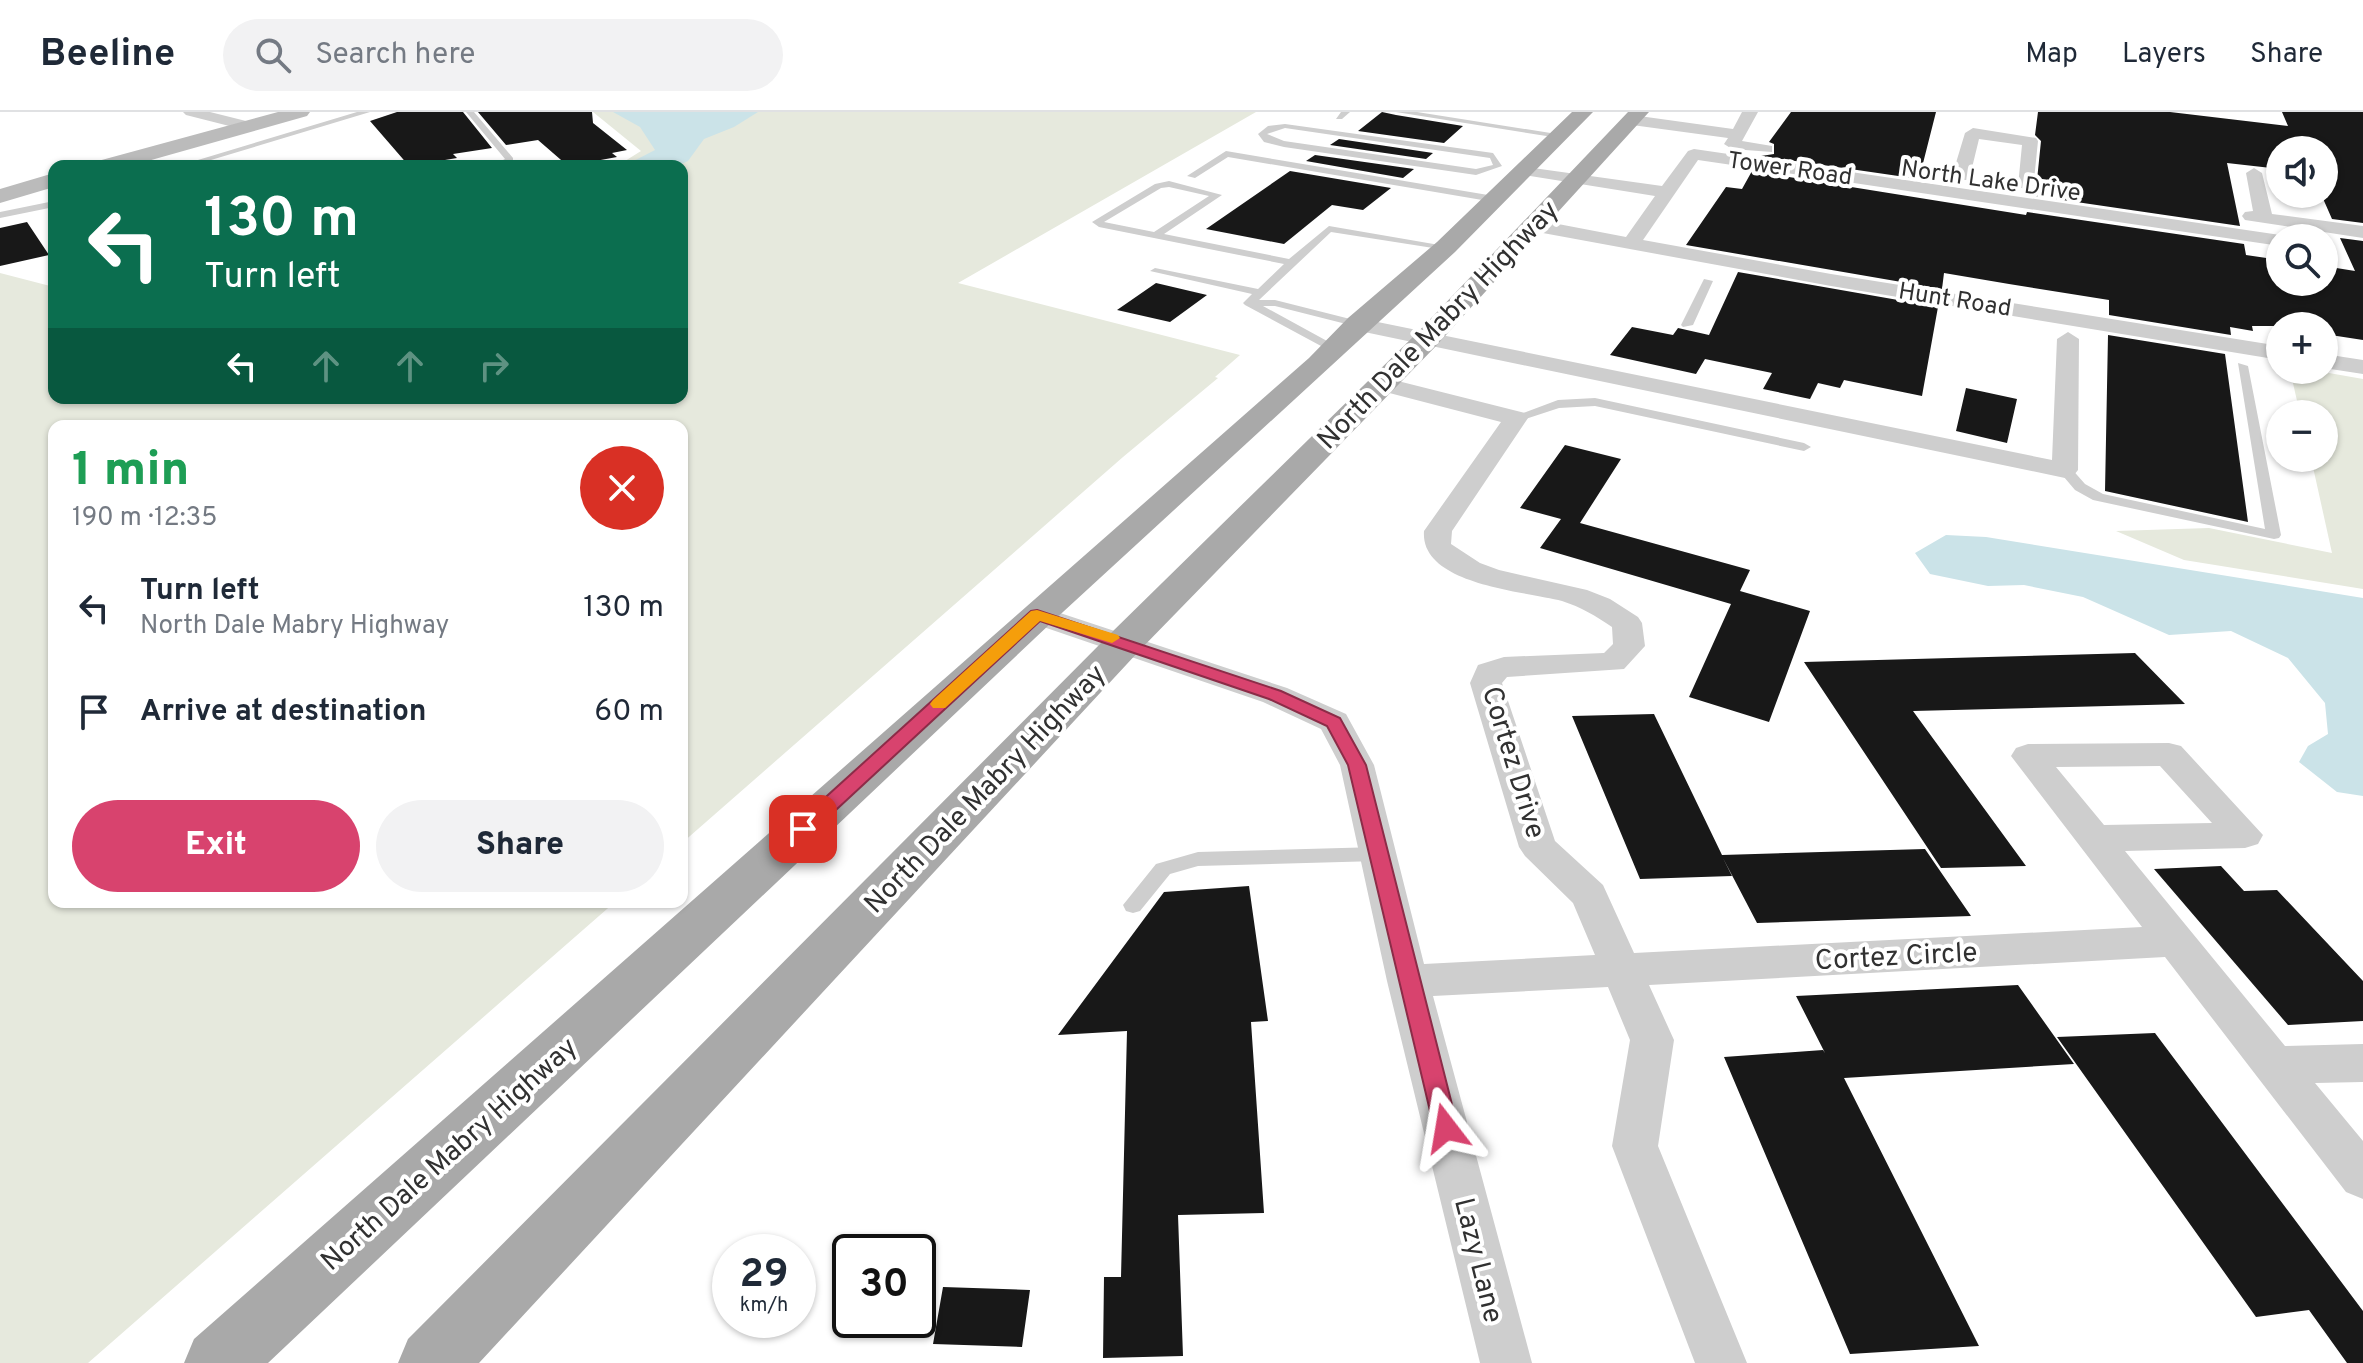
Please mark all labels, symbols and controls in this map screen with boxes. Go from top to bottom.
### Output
search box [223,19,783,91]
text: Beeline [40,31,175,80]
icon: search [251,33,295,77]
text: Search here [315,37,475,74]
text: Map [2025,37,2078,73]
text: Layers [2122,37,2206,73]
text: Share [2250,37,2323,73]
map controls [2266,136,2338,472]
button: sound [2266,136,2338,208]
street label: Tower Road [1725,146,1854,194]
street label: North Lake Drive [1899,155,2083,209]
text: 130 m [204,186,359,256]
icon: left [72,192,176,296]
street label: North Dale Mabry Highway [1311,194,1568,458]
button: search [2266,224,2338,296]
text: Turn left [204,255,341,301]
street label: Hunt Road [1896,277,2013,325]
button: + [2266,312,2338,384]
icon: left [220,344,264,388]
icon: ahead [304,344,348,388]
icon: ahead [388,344,432,388]
icon: right [472,344,516,388]
button: − [2266,400,2338,472]
text: 1 min [72,442,189,502]
button: close [580,446,664,530]
text: 190 m · 12:35 [72,502,217,535]
text: Turn left [140,573,260,610]
icon: left [72,586,116,630]
text: 130 m [583,590,664,627]
text: North Dale Mabry Highway [140,610,449,643]
street label: North Dale Mabry Highway [858,658,1115,922]
street label: Cortez Drive [1472,682,1552,843]
icon: arrive [72,690,116,734]
text: Arrive at destination [140,694,426,731]
text: 60 m [594,694,664,731]
pin [769,795,837,863]
button: Exit [72,800,360,892]
button: Share [376,800,664,892]
icon: arrive [781,807,825,851]
street label: Cortez Circle [1814,936,1978,980]
street label: North Dale Mabry Highway [314,1030,586,1280]
position arrow [1404,1086,1488,1170]
street label: Lazy Lane [1444,1194,1510,1327]
speed limit sign: 30 [832,1234,936,1338]
text: 29 [739,1251,789,1301]
text: km/h [740,1293,788,1319]

